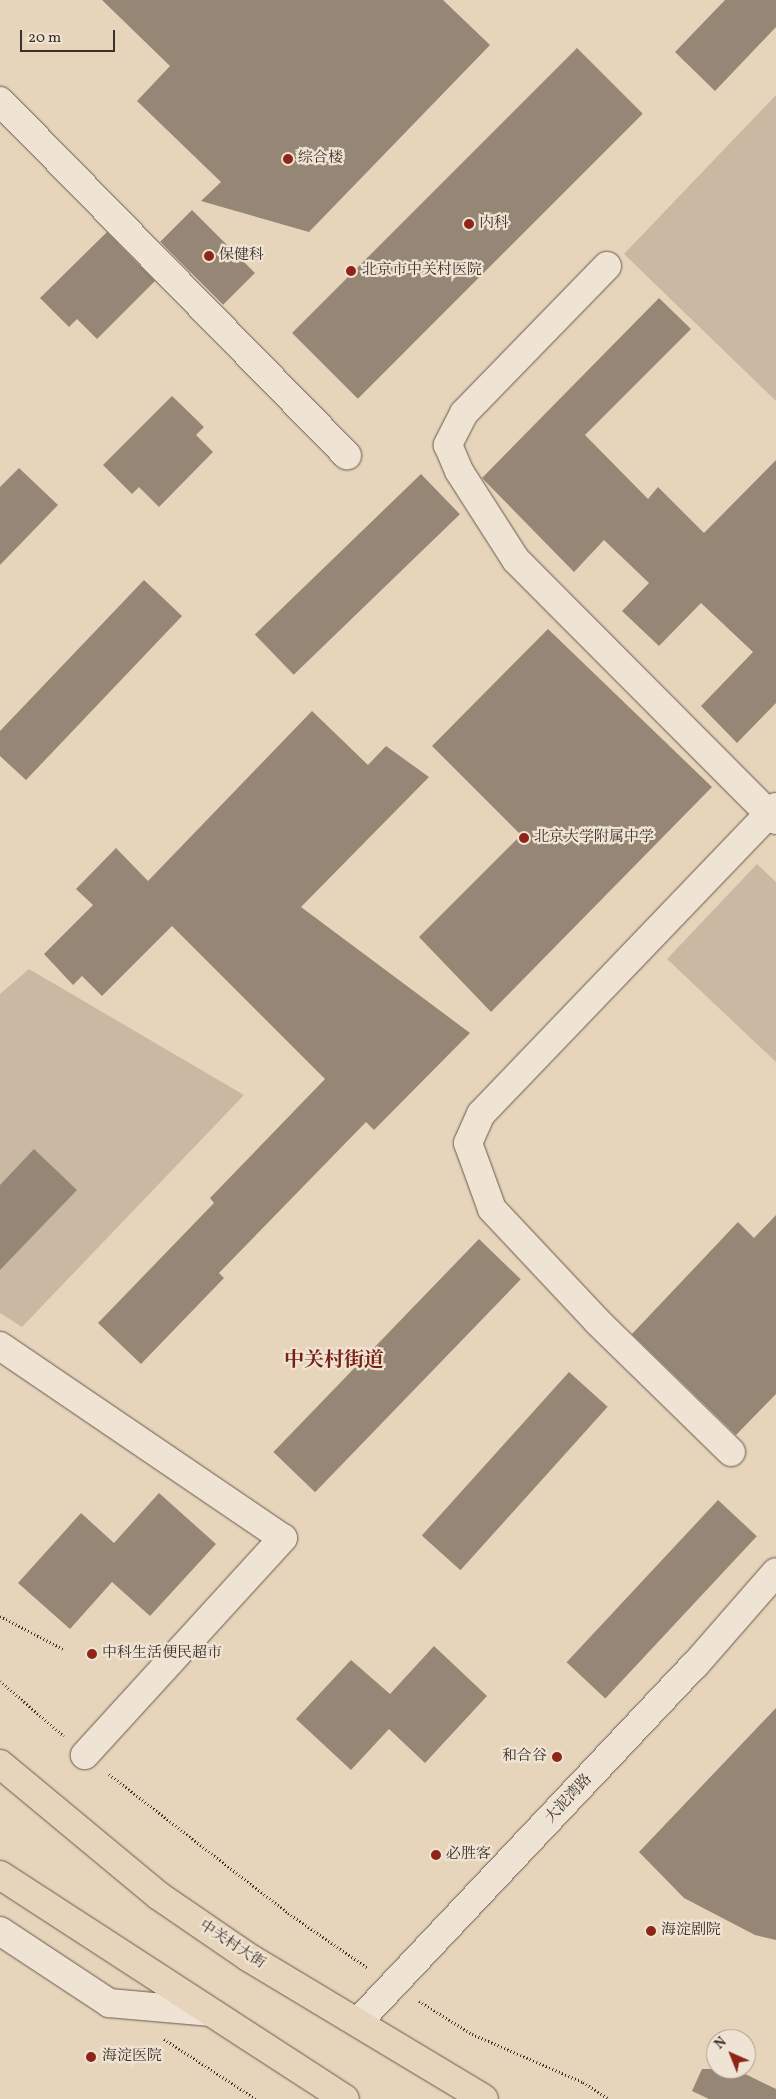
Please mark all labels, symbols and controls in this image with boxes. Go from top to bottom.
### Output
scale bar [22,20,118,52]
text: 20 m [28,28,61,49]
place label: 综合楼 [298,150,343,168]
marker: 综合楼 [282,153,294,165]
place label: 内科 [479,215,509,233]
marker: 内科 [463,218,475,230]
place label: 保健科 [219,247,264,265]
marker: 保健科 [203,250,215,262]
place label: 北京市中关村医院 [362,262,482,280]
marker: 北京市中关村医院 [344,264,358,278]
place label: 北京大学附属中学 [534,829,654,847]
marker: 北京大学附属中学 [518,832,530,844]
district label: 中关村街道 [284,1349,384,1373]
place label: 中科生活便民超市 [102,1645,222,1663]
marker: 中科生活便民超市 [86,1648,98,1660]
place label: 和合谷 [502,1748,547,1766]
marker: 和合谷 [551,1751,563,1763]
street label: 大泥湾路 [542,1771,596,1827]
place label: 必胜客 [446,1846,491,1864]
marker: 必胜客 [430,1849,442,1861]
street label: 中关村大街 [196,1917,268,1973]
place label: 海淀剧院 [661,1922,721,1940]
marker: 海淀剧院 [645,1925,657,1937]
north arrow [706,2029,756,2079]
text: N [711,2033,731,2054]
place label: 海淀医院 [102,2048,162,2066]
marker: 海淀医院 [84,2050,98,2064]

